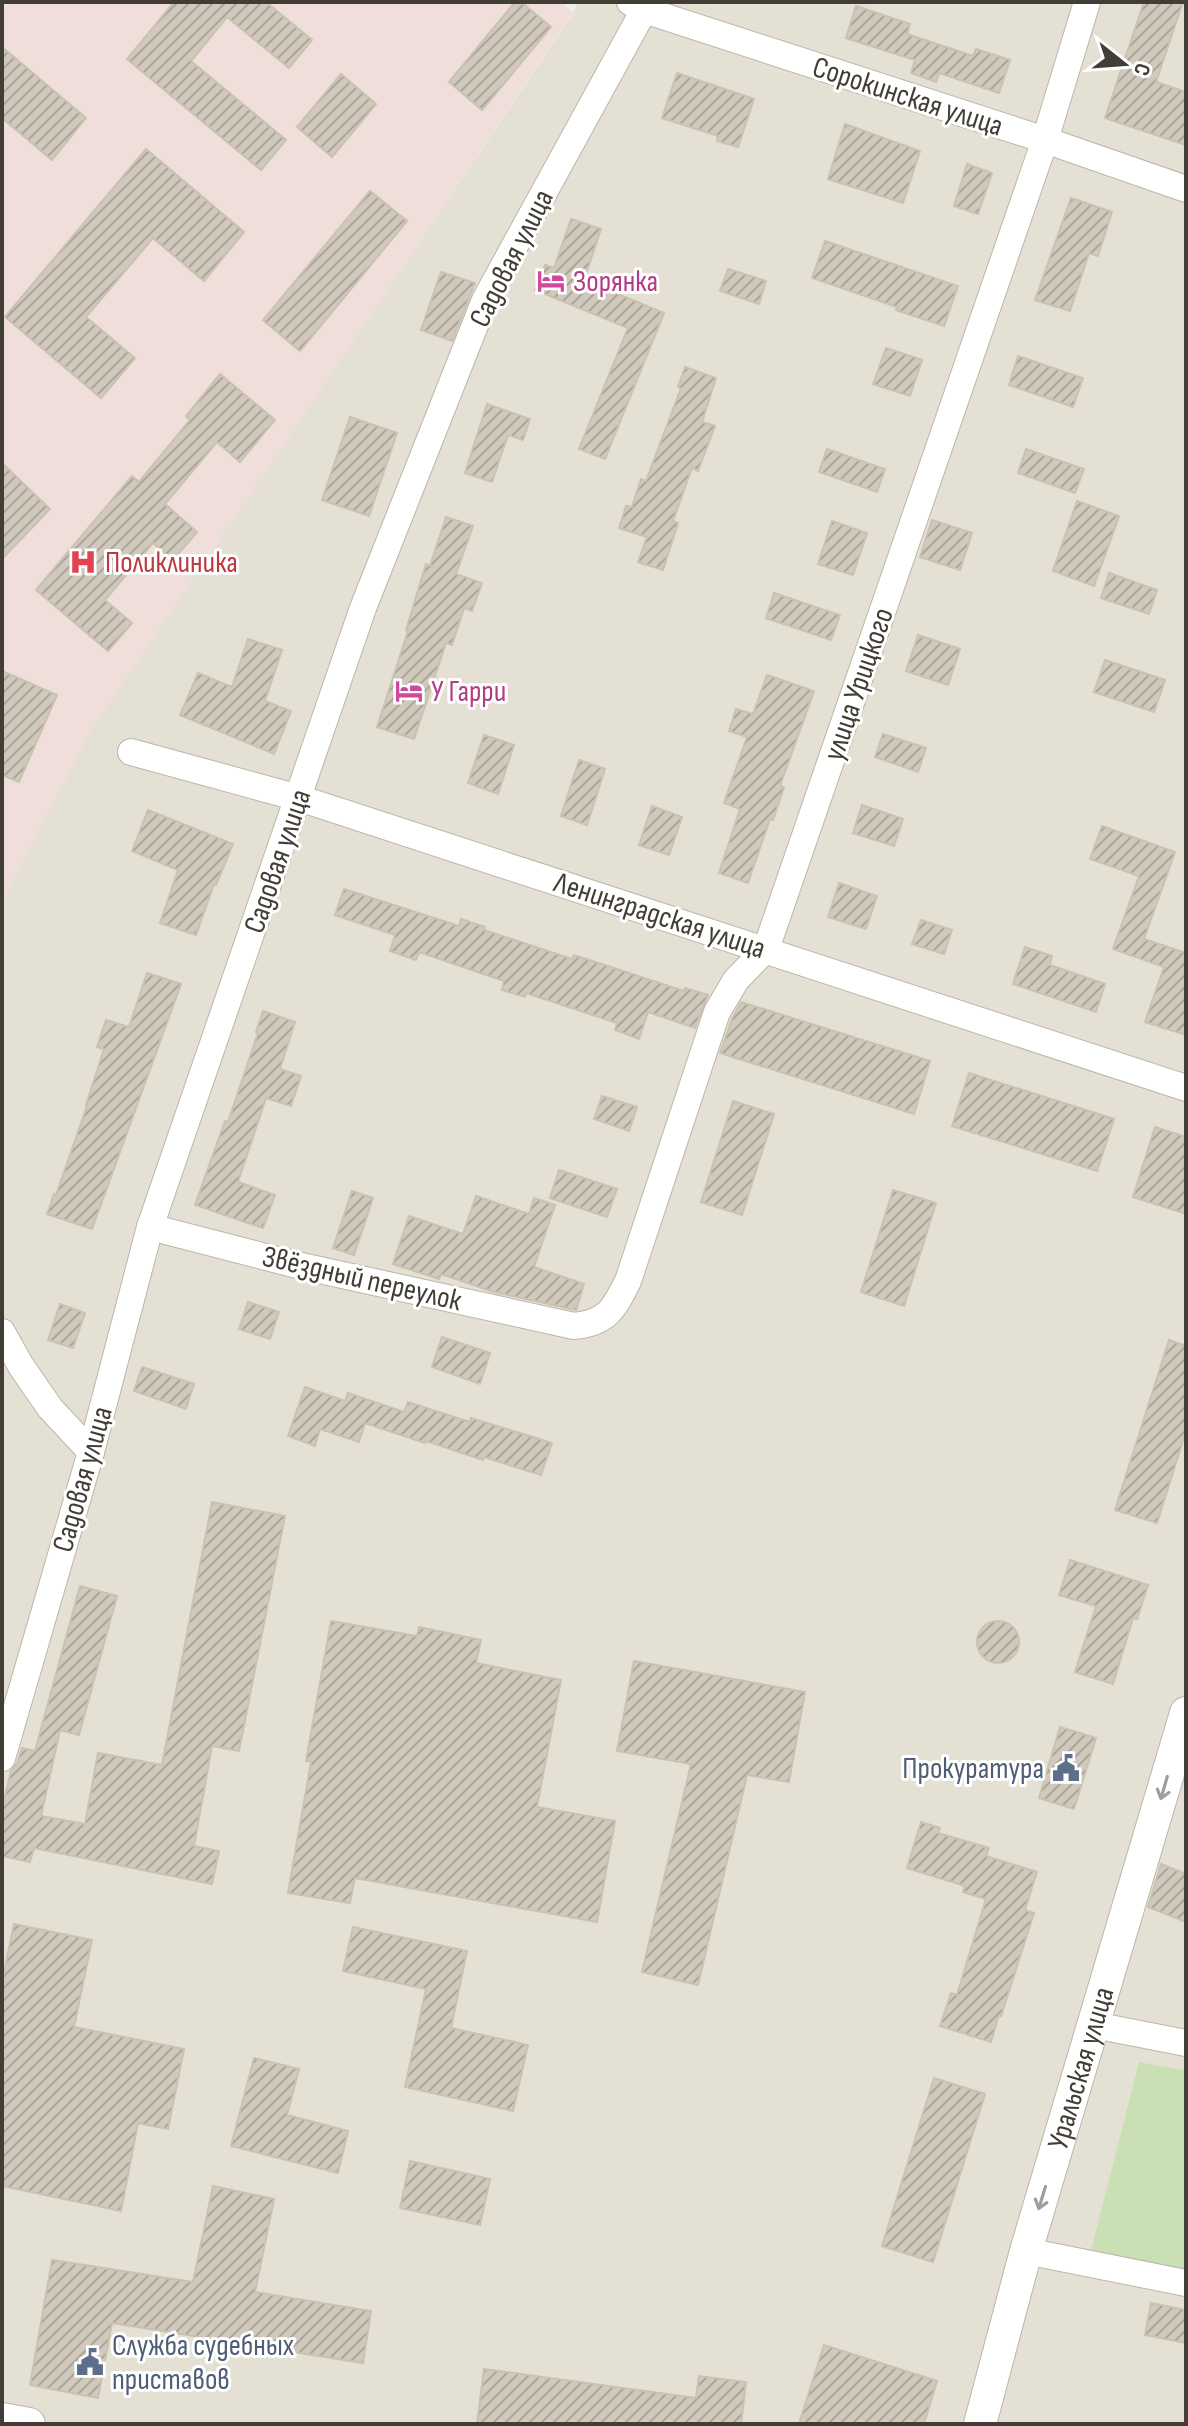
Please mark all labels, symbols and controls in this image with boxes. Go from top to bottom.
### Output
north arrow [1084,24,1164,104]
street label: Сорокинская улица [808,49,1007,145]
text: С [1127,60,1156,79]
street label: Садовая улица [462,184,562,333]
place label: Зорянка [573,264,658,300]
hotel icon: Зорянка [536,266,566,296]
place label: Поликлиника [105,545,238,581]
hospital icon: Поликлиника [68,547,98,577]
street label: улица Урицкого [816,603,902,766]
place label: У Гарри [431,674,506,710]
hotel icon: У Гарри [394,676,424,706]
street label: Садовая улица [237,785,319,938]
street label: Ленинградская улица [549,865,770,967]
street label: Звёздный переулок [259,1239,465,1320]
street label: Садовая улица [45,1402,121,1556]
place label: Прокуратура [902,1751,1044,1787]
public building icon: Прокуратура [1051,1753,1081,1783]
one-way arrow [1156,1774,1171,1800]
street label: Уральская улица [1040,1983,1122,2153]
one-way arrow [1034,2184,1049,2210]
place label: Служба судебных приставов [112,2328,294,2398]
public building icon: Служба судебных приставов [75,2347,105,2377]

